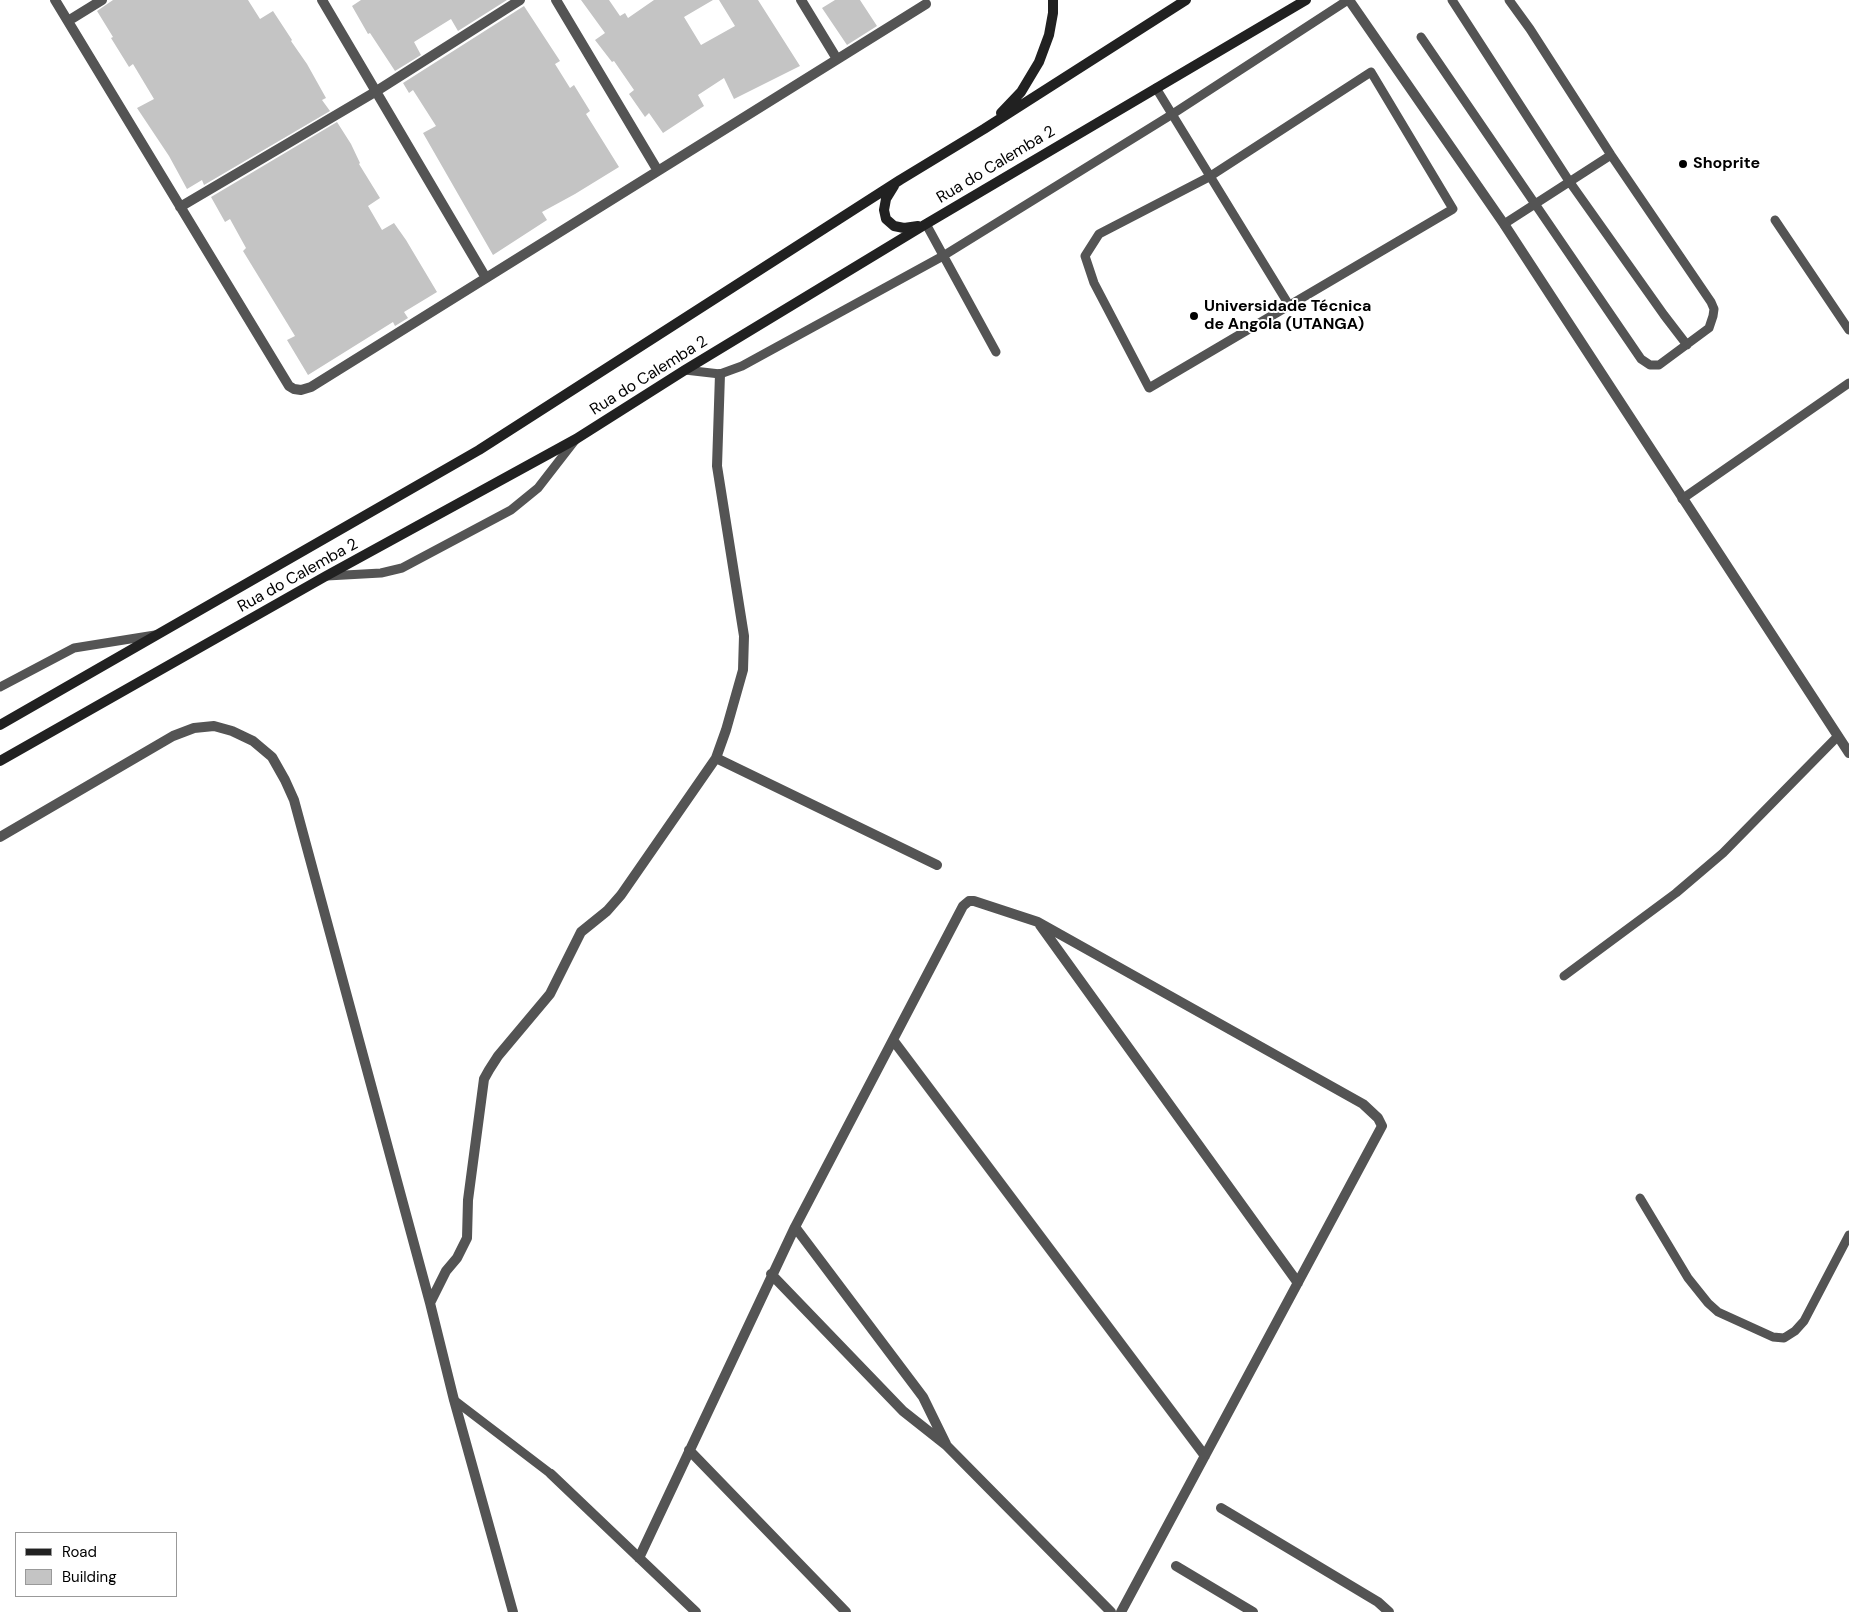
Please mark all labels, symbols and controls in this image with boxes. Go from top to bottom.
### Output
street label: Rua do Calemba 2 [933,122,1059,208]
place label: Shoprite [1693,154,1760,174]
marker: Shoprite [1677,158,1689,170]
place label: Universidade Técnica de Angola (UTANGA) [1204,297,1371,335]
marker: Universidade Técnica de Angola (UTANGA) [1188,310,1200,322]
street label: Rua do Calemba 2 [587,332,711,420]
street label: Rua do Calemba 2 [234,535,362,617]
legend [15,1532,178,1597]
text: Road [62,1542,97,1562]
text: Building [62,1567,117,1587]

